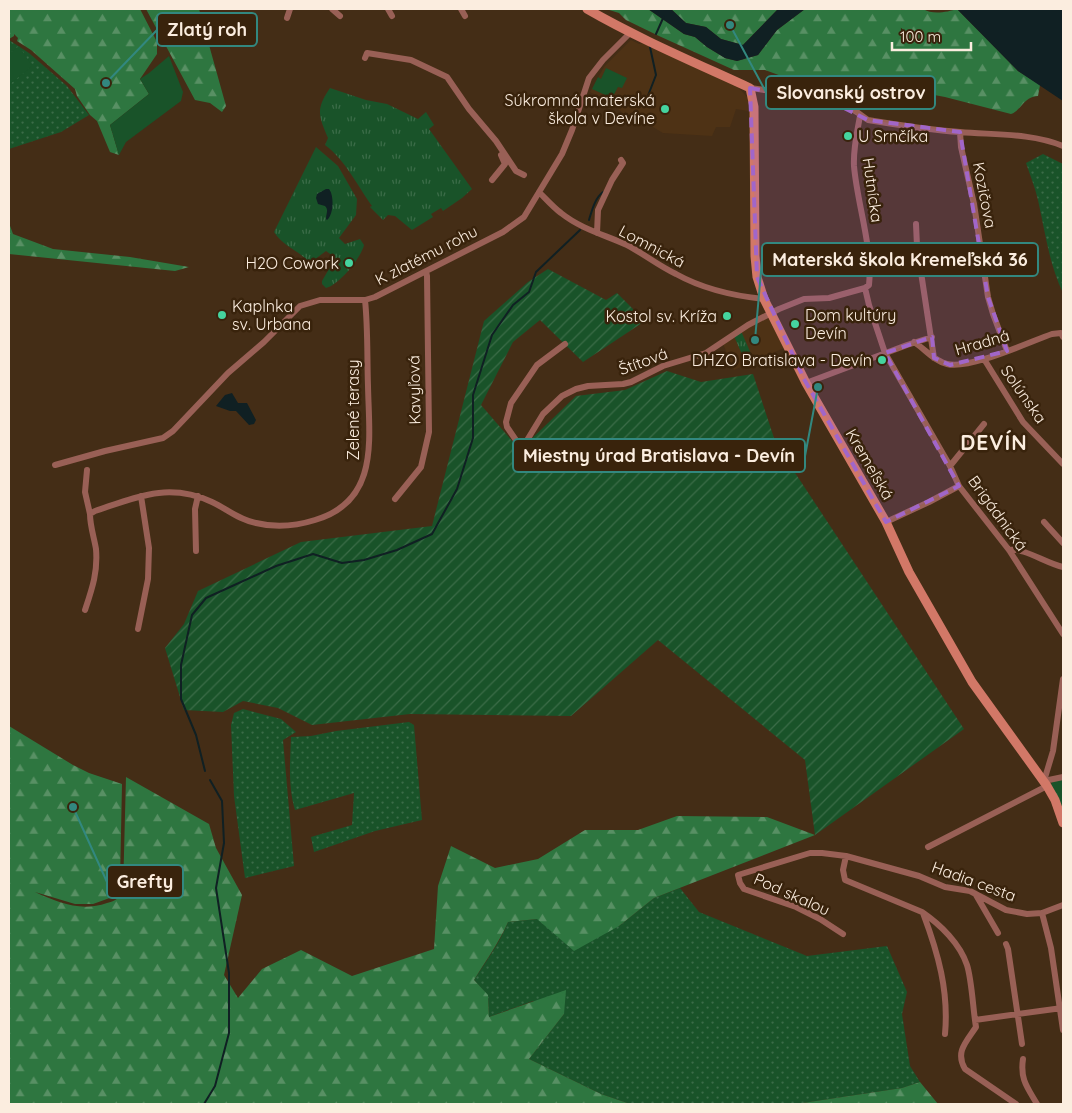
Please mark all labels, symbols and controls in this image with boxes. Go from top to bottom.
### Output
callout: Zlatý roh [157,13,257,46]
text: Zlatý roh [167,18,247,41]
scale bar [892,20,971,52]
text: 100 m [900,27,941,46]
callout: Slovanský ostrov [766,76,935,109]
text: Slovanský ostrov [776,81,926,104]
place label: Súkromná materská škola v Devíne [504,90,655,128]
marker: Súkromná materská škola v Devíne [659,103,671,115]
place label: U Srnčíka [858,126,928,146]
marker: U Srnčíka [842,130,854,142]
street label: Hutnícka [859,156,887,224]
street label: Kozičova [969,160,1001,230]
street label: Lomnická [616,220,688,272]
street label: K zlatému rohu [371,221,481,289]
callout: Materská škola Kremeľská 36 [762,243,1038,276]
text: Materská škola Kremeľská 36 [772,248,1028,271]
place label: H2O Cowork [245,253,339,273]
marker: H2O Cowork [343,257,355,269]
place label: Kaplnka sv. Urbana [232,296,311,334]
place label: Dom kultúry Devín [805,305,896,343]
place label: Kostol sv. Kríža [605,306,717,326]
marker: Kaplnka sv. Urbana [216,309,228,321]
marker: Kostol sv. Kríža [721,310,733,322]
marker: Dom kultúry Devín [789,318,801,330]
street label: Hradná [952,325,1012,359]
street label: Štítová [616,343,670,379]
place label: DHZO Bratislava - Devín [692,350,872,370]
marker: DHZO Bratislava - Devín [876,354,888,366]
street label: Kavyľová [403,355,425,425]
street label: Zelené terasy [343,359,363,461]
street label: Solúnska [997,361,1051,427]
street label: Kremeľská [842,425,898,503]
district label: DEVÍN [960,429,1028,455]
callout: Miestny úrad Bratislava - Devín [513,439,805,472]
text: Miestny úrad Bratislava - Devín [523,444,795,467]
street label: Brigádnická [964,471,1032,555]
street label: Hadia cesta [929,856,1019,906]
callout: Grefty [107,865,183,898]
street label: Pod skalou [751,868,833,920]
text: Grefty [117,870,173,893]

